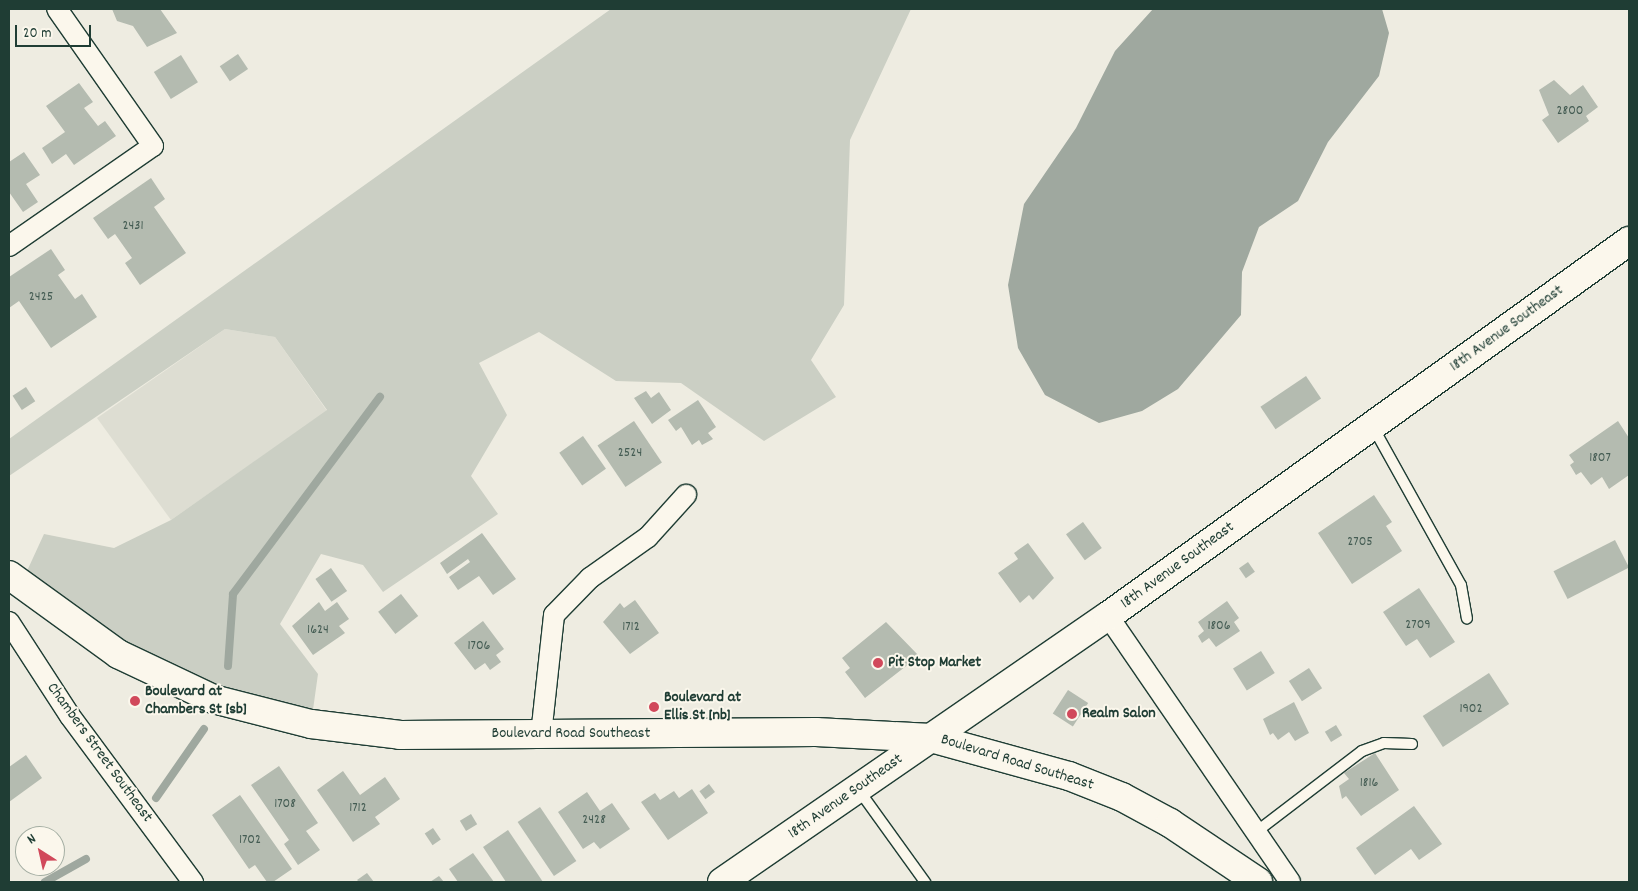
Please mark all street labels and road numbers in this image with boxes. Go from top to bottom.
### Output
street label: 18th Avenue Southeast [1446,281,1568,377]
street label: 18th Avenue Southeast [1117,518,1239,614]
street label: Chambers Street Southeast [42,679,156,827]
street label: Boulevard Road Southeast [492,724,650,744]
street label: Boulevard Road Southeast [938,731,1096,795]
street label: 18th Avenue Southeast [785,750,907,844]

